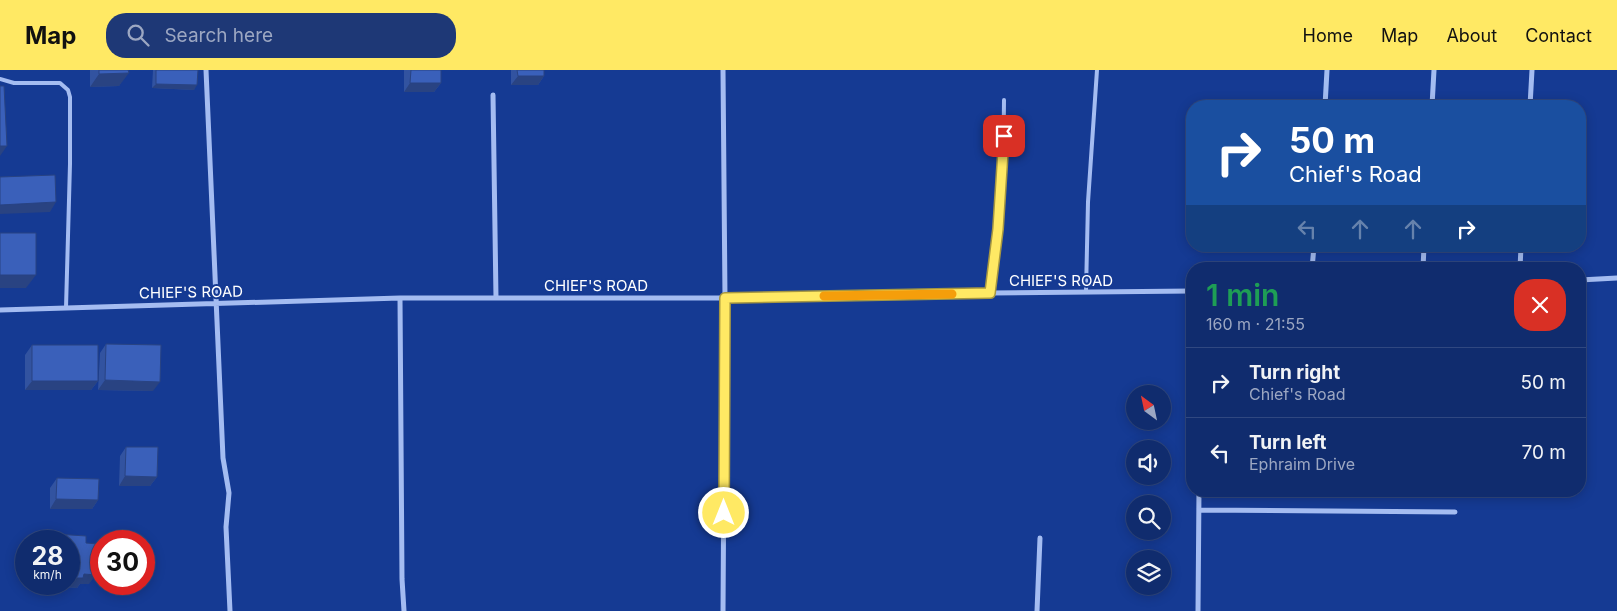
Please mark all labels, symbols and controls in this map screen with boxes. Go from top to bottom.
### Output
search box [106,13,456,58]
text: Map [25,21,76,50]
icon: search [124,21,152,49]
text: Search here [164,24,273,47]
text: Home [1303,25,1353,46]
text: Map [1381,25,1418,46]
text: About [1446,25,1497,46]
text: Contact [1525,25,1592,46]
pin [983,115,1025,157]
text: 50 m [1289,119,1375,161]
icon: right [1206,120,1271,185]
icon: arrive [990,122,1018,150]
text: Chief's Road [1289,161,1422,187]
icon: left [1293,215,1321,243]
icon: ahead [1346,215,1374,243]
icon: ahead [1399,215,1427,243]
icon: right [1452,215,1480,243]
street label: CHIEF'S ROAD [1009,271,1113,290]
street label: CHIEF'S ROAD [544,276,648,295]
text: 1 min [1206,277,1279,313]
button: close [1514,279,1566,331]
street label: CHIEF'S ROAD [139,282,243,302]
text: 160 m · 21:55 [1206,314,1305,334]
text: Turn right [1249,361,1340,384]
icon: right [1206,369,1234,397]
text: 50 m [1520,371,1566,394]
text: Chief's Road [1249,384,1346,404]
north arrow [1126,385,1171,430]
map controls [1126,385,1171,595]
text: Turn left [1249,431,1327,454]
icon: left [1206,439,1234,467]
button: sound [1126,440,1171,485]
text: 70 m [1522,441,1566,464]
text: Ephraim Drive [1249,454,1355,474]
position arrow [697,486,749,538]
button: search [1126,495,1171,540]
speed limit sign: 30 [90,530,155,595]
text: 28 [31,541,64,571]
button: layers [1126,550,1171,595]
text: km/h [33,567,62,582]

